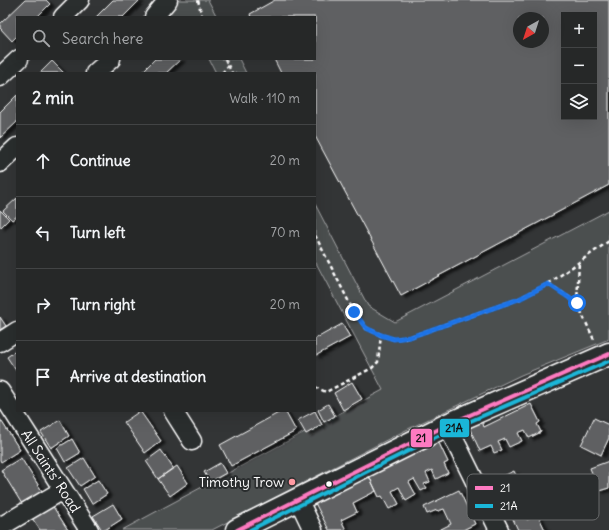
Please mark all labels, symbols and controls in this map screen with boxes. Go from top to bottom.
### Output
north arrow [513,12,549,48]
map controls [561,12,597,120]
button: + [561,12,597,48]
search box [16,16,316,60]
icon: search [30,27,52,49]
text: Search here [62,29,143,48]
button: − [561,48,597,84]
button: layers [561,84,597,120]
text: 2 min [32,87,74,109]
text: Walk · 110 m [229,90,300,107]
icon: ahead [32,150,54,172]
text: Continue [70,151,131,170]
text: 20 m [270,152,300,169]
icon: left [32,222,54,244]
text: Turn left [70,223,125,242]
text: 70 m [271,224,300,241]
icon: right [32,294,54,316]
route start [568,294,586,312]
text: Turn right [70,295,135,314]
text: 20 m [270,296,300,313]
route end [345,303,363,321]
icon: arrive [32,366,54,388]
text: Arrive at destination [70,367,206,386]
line badge: 21A [439,418,470,438]
text: 21A [445,421,463,435]
street label: All Saints' Road [17,426,85,516]
line badge: 21 [410,428,433,448]
text: 21 [416,431,426,445]
place label: Timothy Trow [199,473,284,491]
legend [467,474,599,520]
marker: Timothy Trow [287,477,297,487]
unlabelled marker [324,479,334,489]
text: 21 [500,481,510,495]
text: 21A [500,499,517,513]

